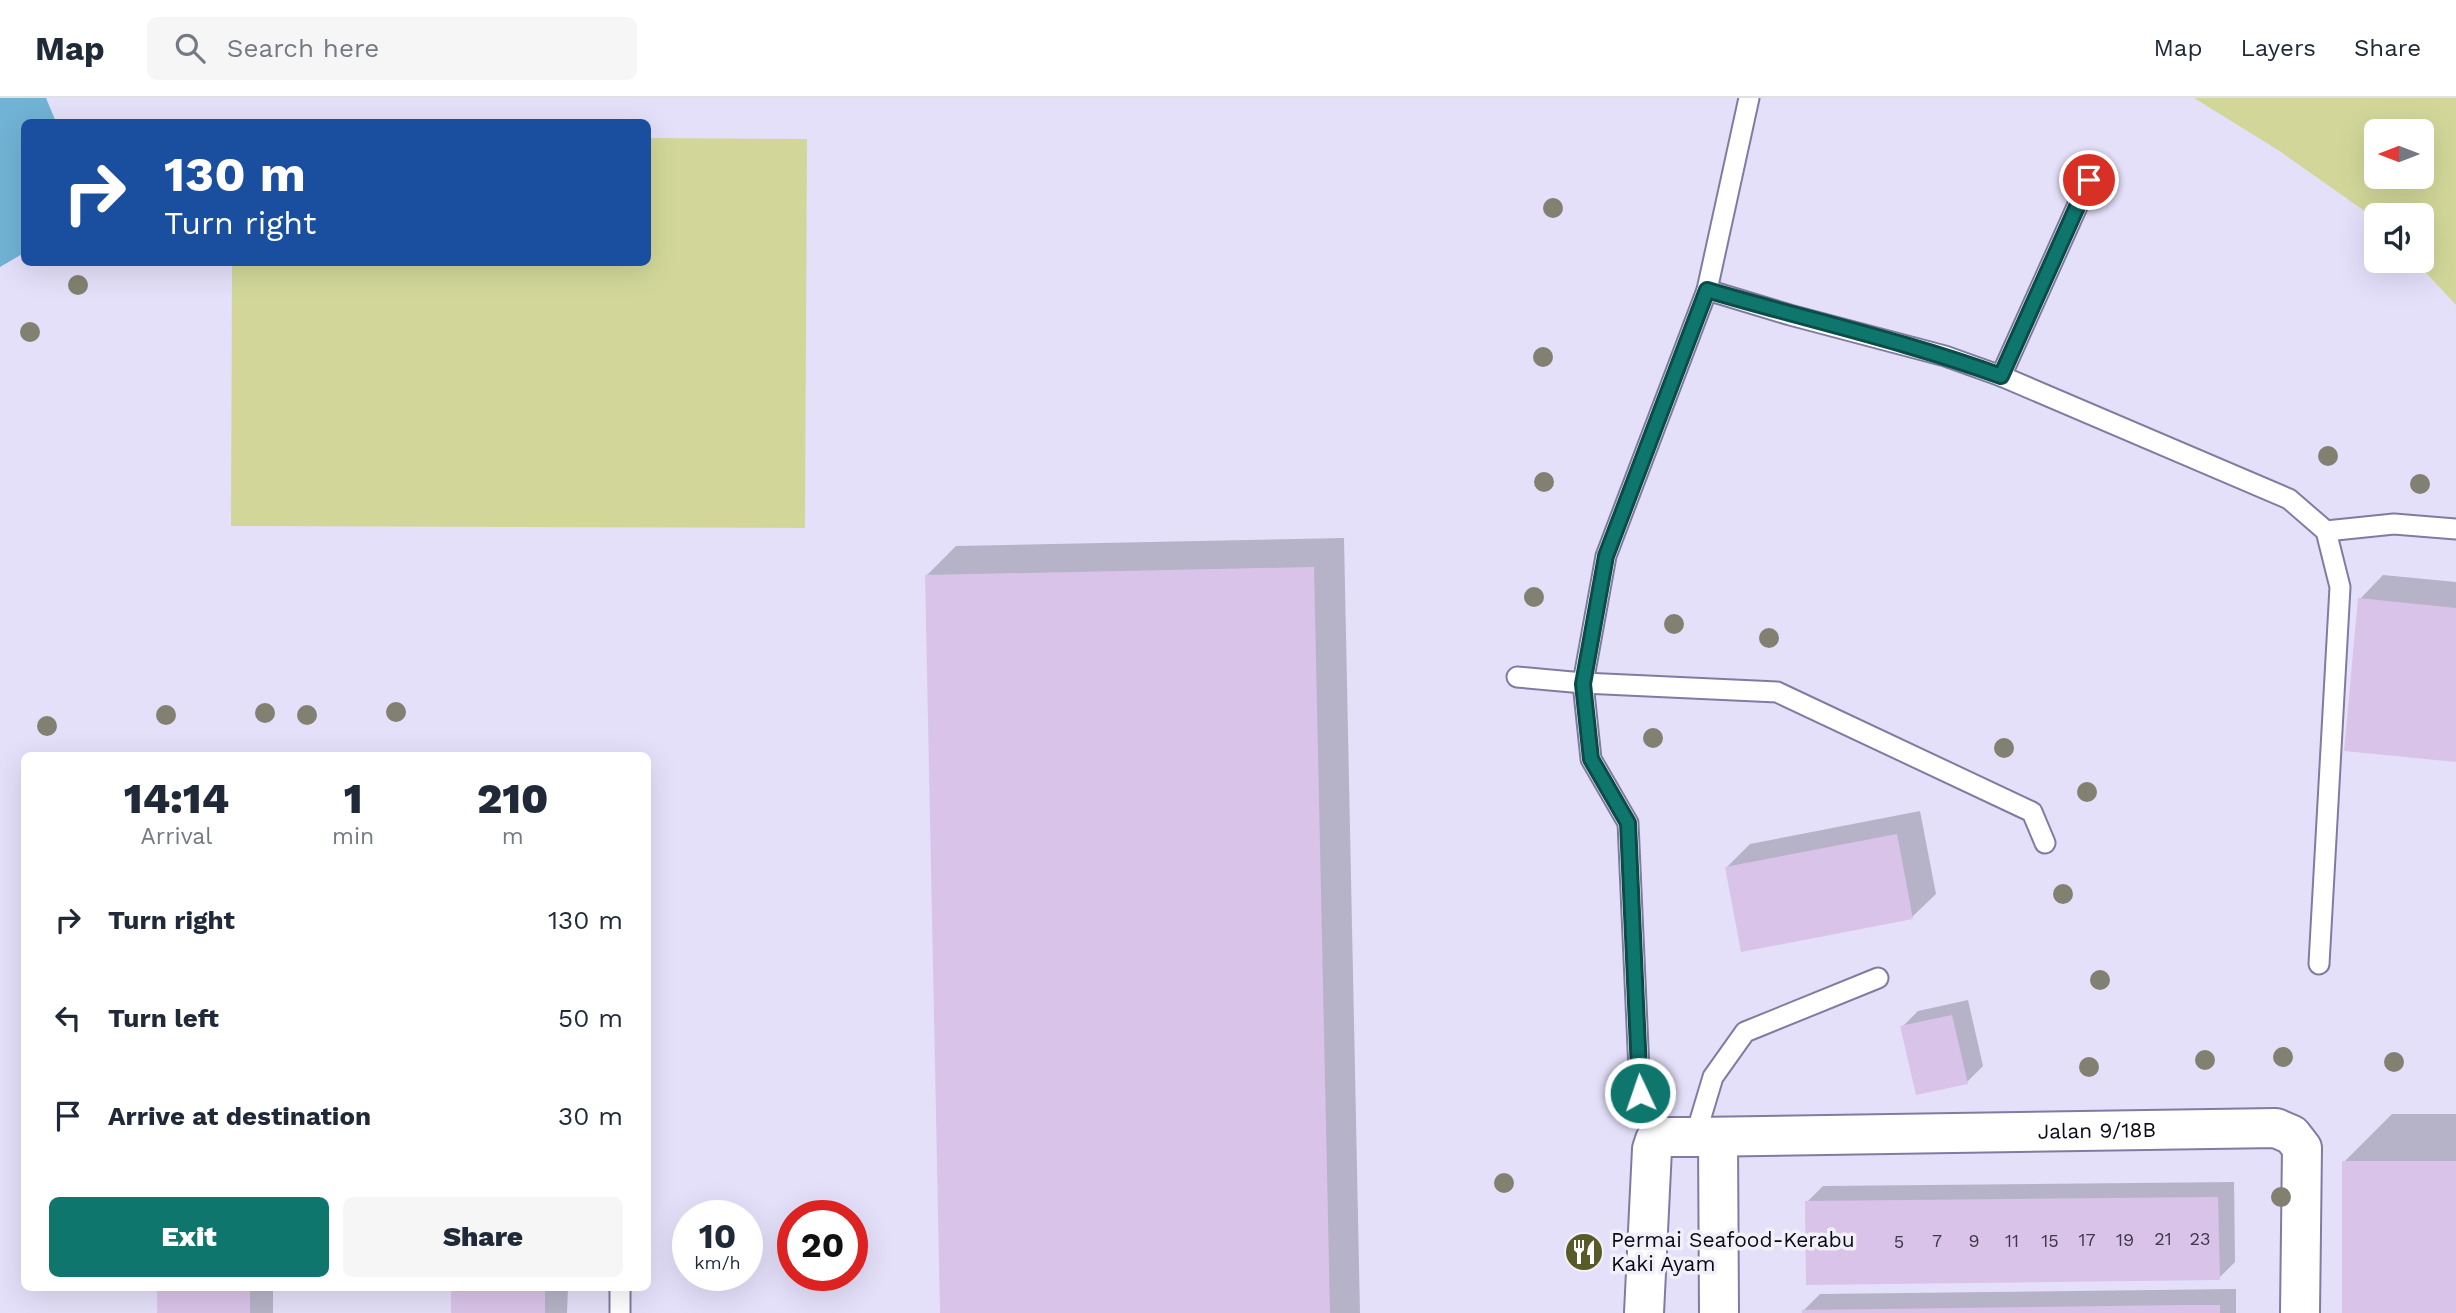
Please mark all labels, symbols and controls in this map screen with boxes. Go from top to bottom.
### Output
search box [147,17,637,80]
text: Map [35,29,105,68]
icon: search [171,29,209,67]
text: Search here [227,33,379,63]
text: Map [2154,34,2202,62]
text: Layers [2240,34,2316,62]
text: Share [2354,34,2421,62]
north arrow [2364,119,2434,189]
map controls [2364,119,2434,273]
text: 130 m [164,145,306,203]
icon: right [49,147,140,238]
pin [2059,150,2119,210]
icon: arrive [2070,161,2108,199]
button: sound [2364,203,2434,273]
text: Turn right [164,204,316,242]
text: 14:14 [124,774,229,823]
text: 1 [344,774,362,823]
text: 210 [477,774,548,823]
text: Arrival [141,823,212,850]
text: min [332,823,374,850]
text: m [502,823,524,850]
icon: right [49,901,87,939]
text: Turn right [108,905,235,935]
text: 130 m [548,905,623,935]
icon: left [49,999,87,1037]
text: Turn left [108,1003,219,1033]
text: 50 m [558,1003,623,1033]
position arrow [1603,1056,1677,1130]
icon: arrive [49,1097,87,1135]
text: Arrive at destination [108,1101,371,1131]
text: 30 m [558,1101,623,1131]
street label: Jalan 9/18B [2037,1117,2156,1144]
button: Exit [49,1197,329,1277]
button: Share [343,1197,623,1277]
speed limit sign: 20 [777,1200,868,1291]
text: 10 [699,1215,736,1257]
place label: Permai Seafood-Kerabu Kaki Ayam [1611,1227,1855,1276]
house number: 21 [2154,1228,2172,1249]
house number: 23 [2190,1228,2211,1249]
house number: 17 [2078,1229,2096,1250]
house number: 19 [2116,1229,2134,1250]
house number: 7 [1932,1230,1942,1251]
house number: 9 [1968,1230,1980,1251]
house number: 11 [2005,1230,2019,1251]
house number: 15 [2041,1230,2059,1251]
restaurant icon: Permai Seafood-Kerabu Kaki Ayam [1563,1231,1605,1273]
house number: 5 [1894,1231,1904,1252]
text: km/h [694,1252,741,1273]

